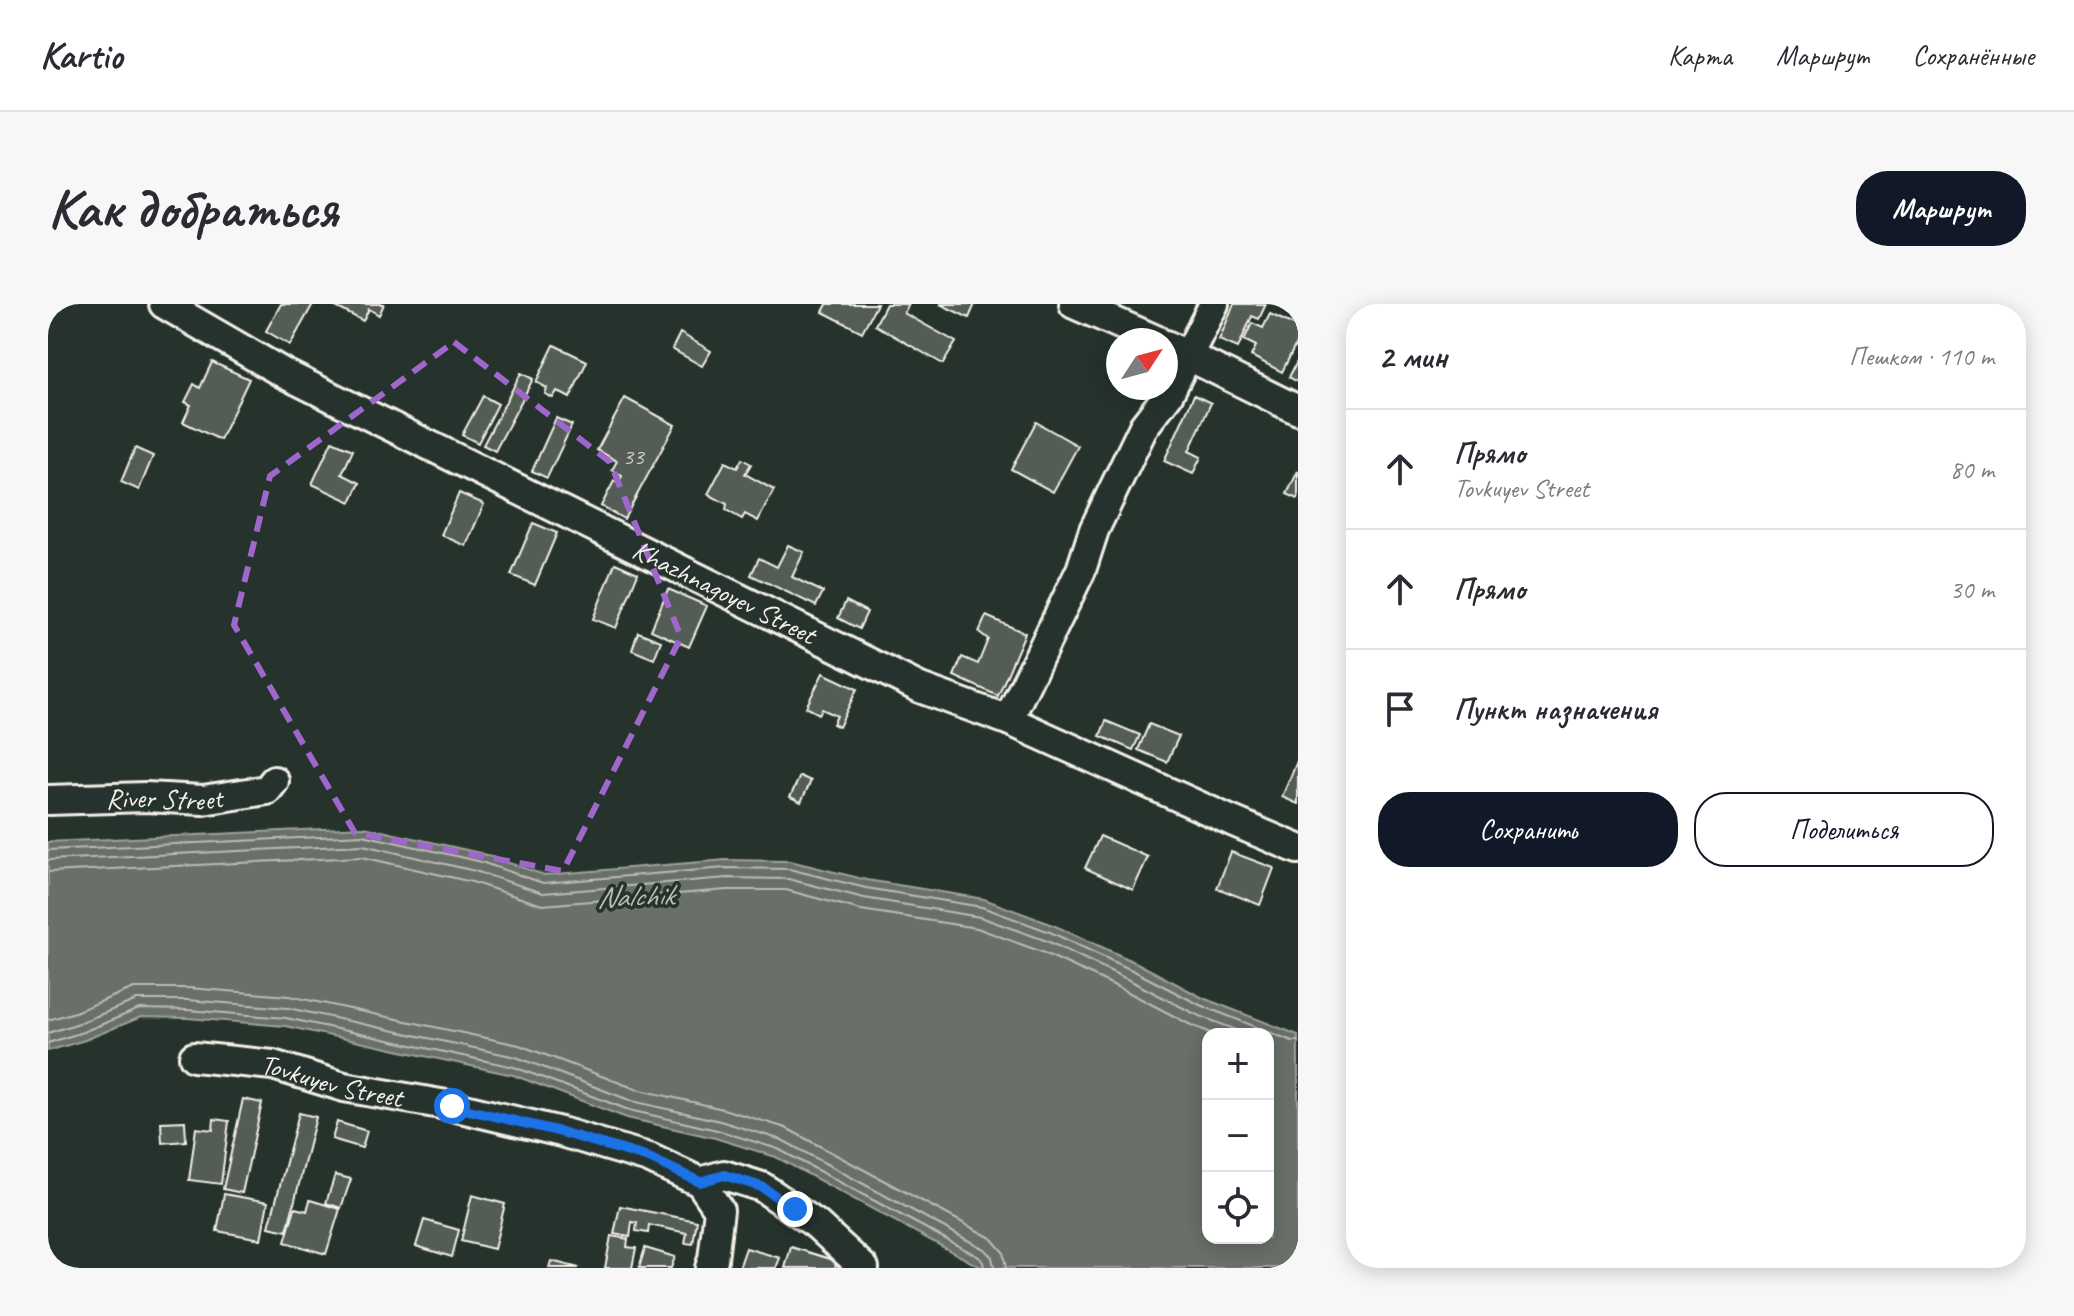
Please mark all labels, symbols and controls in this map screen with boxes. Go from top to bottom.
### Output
text: Kartio [40,32,122,79]
text: Карта [1668,38,1732,73]
text: Маршрут [1776,38,1868,73]
text: Сохранённые [1912,38,2034,73]
button: Маршрут [1856,171,2026,246]
text: Как добраться [48,173,338,244]
north arrow [1106,328,1178,400]
text: 2 мин [1378,335,1447,378]
text: Пешком · 110 m [1849,340,1994,373]
text: Прямо [1454,434,1525,472]
house number: 33 [622,441,646,471]
icon: ahead [1378,447,1422,491]
text: 80 m [1950,453,1994,486]
text: Tovkuyev Street [1454,472,1589,505]
street label: Khazhnagoyev Street [627,531,824,652]
icon: ahead [1378,567,1422,611]
text: Прямо [1454,570,1525,608]
text: 30 m [1950,573,1994,606]
icon: arrive [1378,687,1422,731]
text: Пункт назначения [1454,690,1657,728]
street label: River Street [105,779,227,818]
button: Сохранить [1378,792,1678,867]
button: Поделиться [1694,792,1994,867]
water label: Nalchik [596,875,679,916]
map controls [1202,1028,1274,1244]
button: + [1202,1028,1274,1100]
street label: Tovkuyev Street [259,1046,408,1115]
route start [434,1088,470,1124]
button: − [1202,1100,1274,1172]
button: locate [1202,1172,1274,1244]
route end [777,1191,813,1227]

